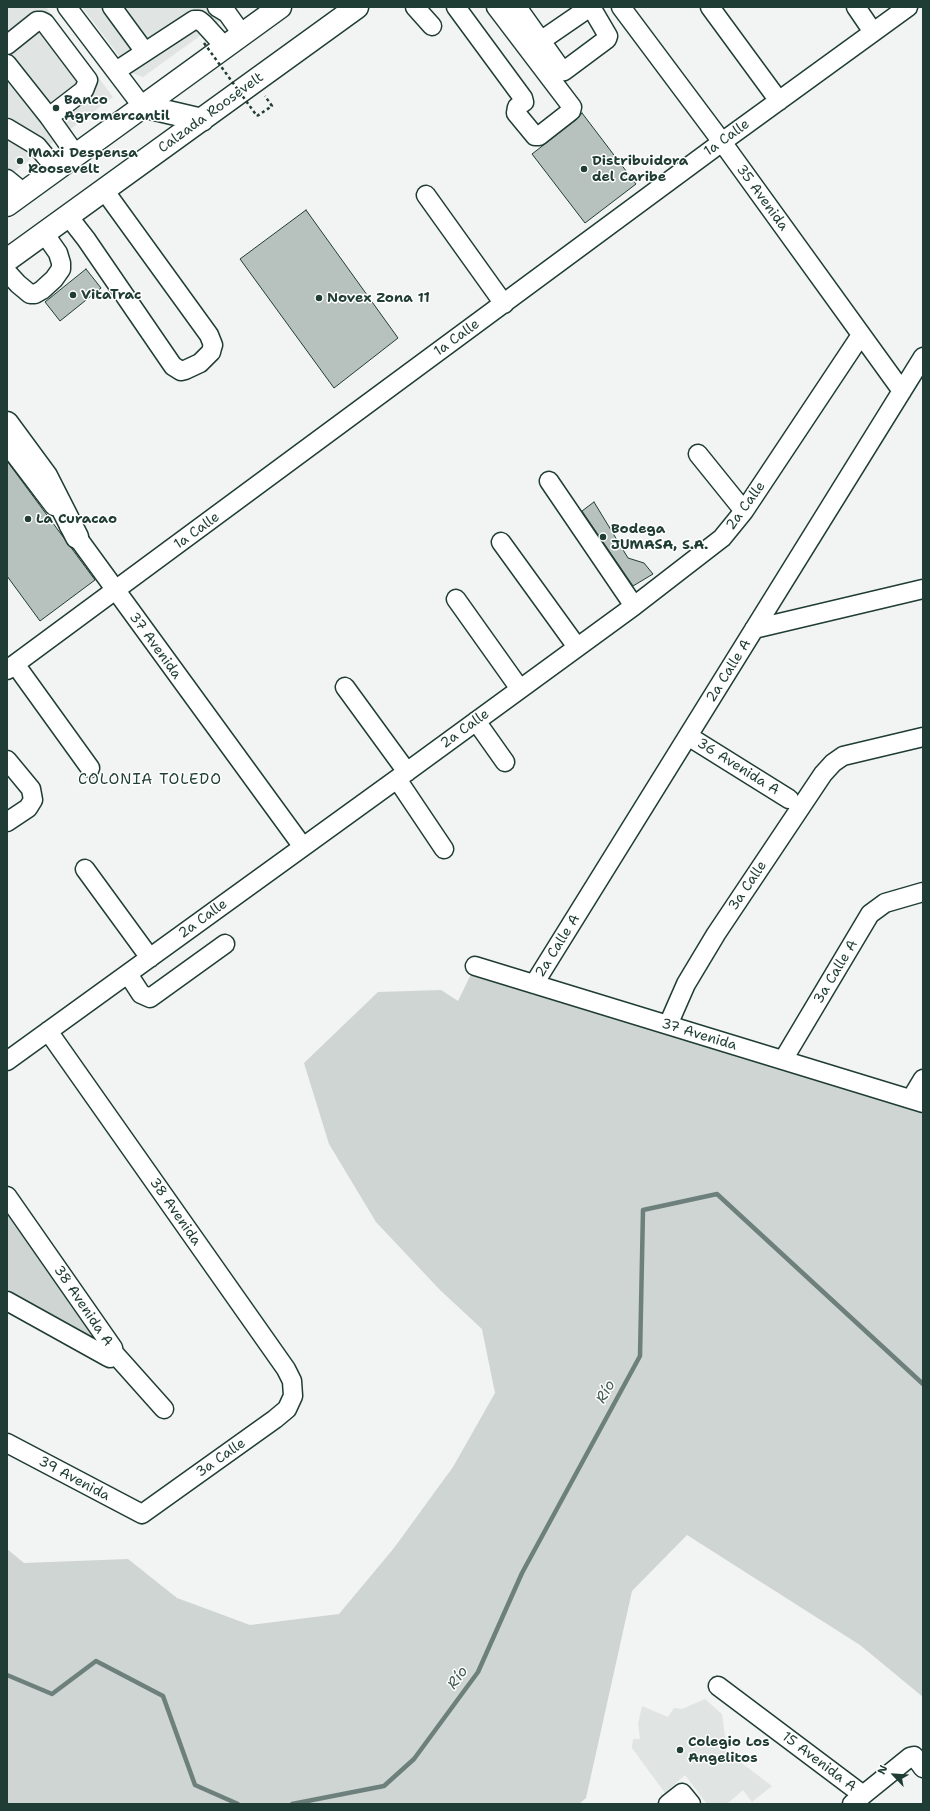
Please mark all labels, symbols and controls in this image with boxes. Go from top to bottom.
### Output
street label: Calzada Roosevelt [155,69,267,157]
place label: Banco Agromercantil [64,92,170,124]
marker: Banco Agromercantil [51,103,61,113]
street label: 1a Calle [701,116,753,160]
place label: Maxi Despensa Roosevelt [28,145,138,178]
place label: Distribuidora del Caribe [592,153,688,186]
marker: Maxi Despensa Roosevelt [15,156,25,166]
street label: 35 Avenida [732,162,792,234]
marker: Distribuidora del Caribe [579,164,589,174]
place label: VitaTrac [81,287,142,303]
marker: VitaTrac [68,290,78,300]
place label: Novex Zona 11 [327,290,430,306]
marker: Novex Zona 11 [314,293,324,303]
street label: 1a Calle [431,316,483,360]
street label: 2a Calle [723,478,769,534]
street label: 1a Calle [171,509,223,553]
place label: La Curacao [36,511,117,527]
marker: La Curacao [23,514,33,524]
place label: Bodega JUMASA, S.A. [611,521,708,554]
marker: Bodega JUMASA, S.A. [598,532,608,542]
street label: 37 Avenida [125,610,185,682]
street label: 2a Calle A [703,636,755,706]
street label: 2a Calle [437,706,493,752]
street label: 36 Avenida A [694,735,782,799]
district label: COLONIA TOLEDO [78,771,222,789]
street label: 3a Calle [725,858,771,914]
street label: 2a Calle [175,896,231,942]
street label: 2a Calle A [532,911,584,981]
street label: 3a Calle A [810,937,862,1007]
street label: 37 Avenida [659,1016,739,1054]
street label: 38 Avenida [146,1175,204,1249]
street label: 38 Avenida A [50,1262,116,1350]
water label: Río [592,1377,620,1407]
street label: 3a Calle [193,1435,249,1481]
street label: 39 Avenida [35,1453,113,1505]
water label: Río [444,1663,472,1693]
street label: 15 Avenida A [779,1729,859,1795]
place label: Colegio Los Angelitos [688,1734,770,1766]
marker: Colegio Los Angelitos [675,1745,685,1755]
north arrow [874,1755,914,1795]
text: N [874,1763,891,1777]

